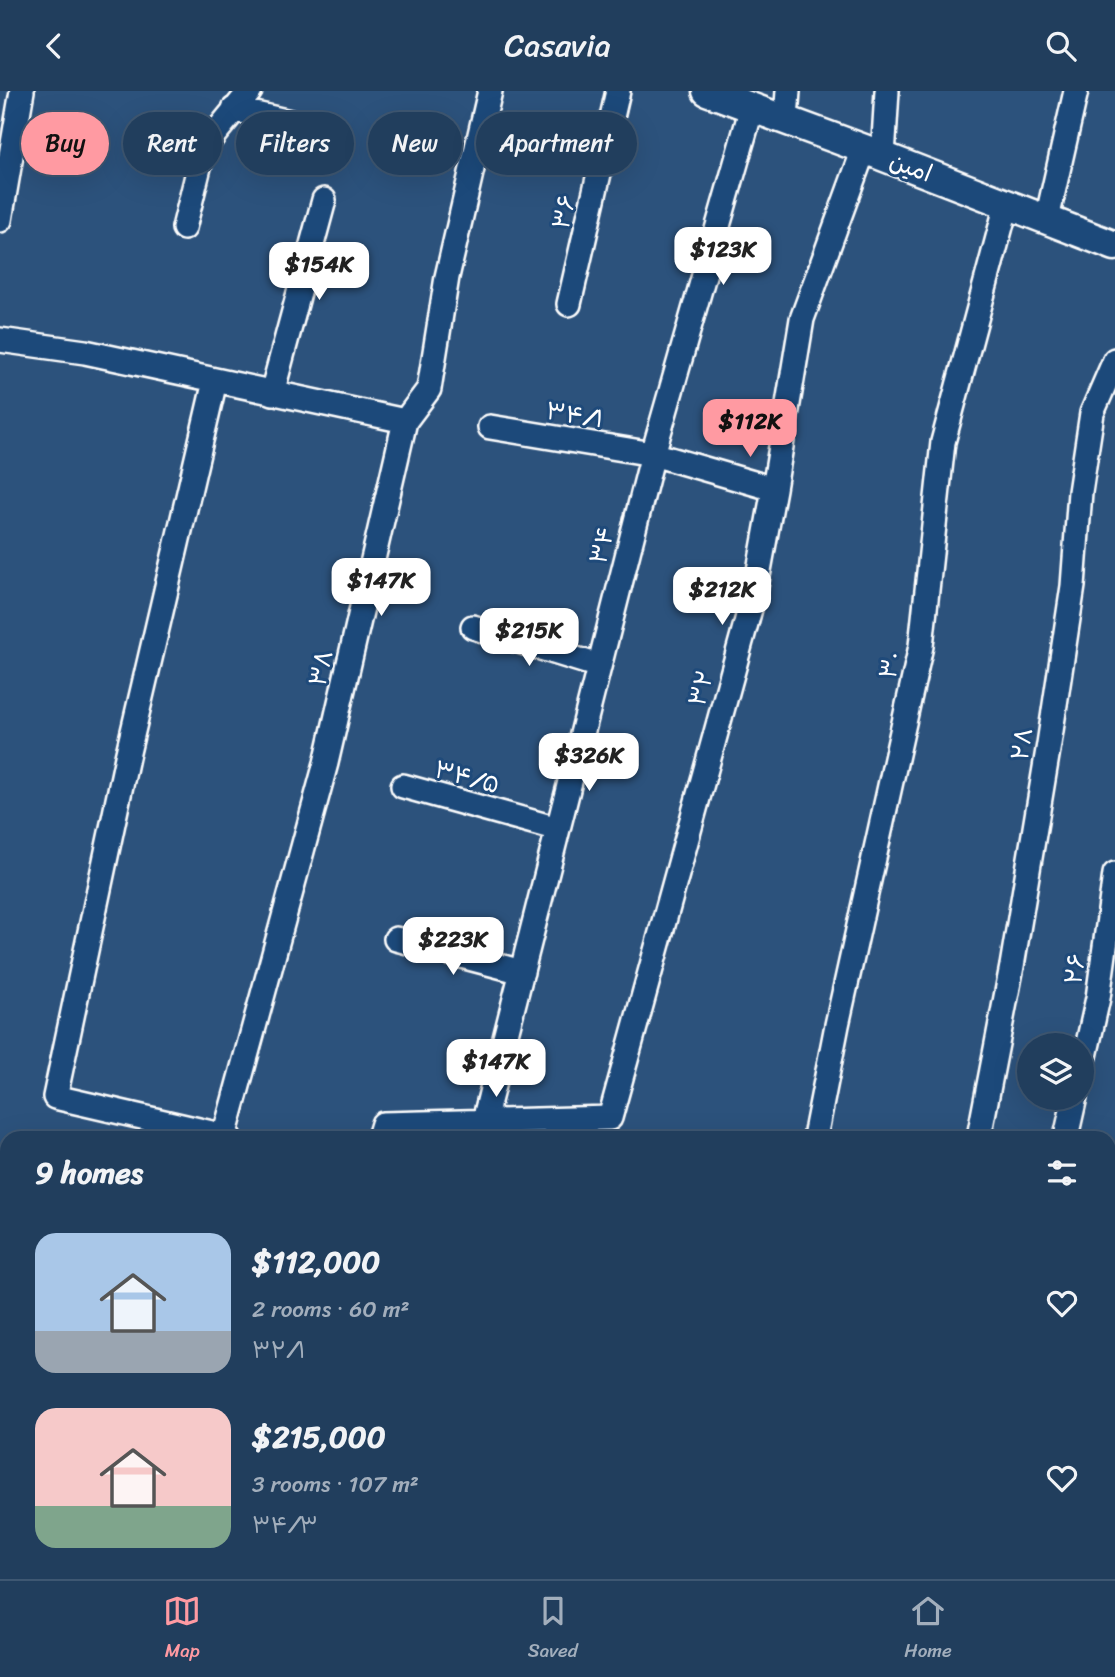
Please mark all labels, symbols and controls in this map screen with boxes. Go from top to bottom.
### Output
text: Casavia [504,17,611,74]
icon: back [35,27,73,65]
icon: search [1042,27,1080,65]
chip: Buy [21,112,109,175]
chip: Rent [123,112,222,175]
chip: Filters [236,112,354,175]
chip: New [368,112,462,175]
chip: Apartment [476,112,637,175]
street label: امین [883,140,939,194]
street label: ۳۶ [540,191,588,233]
pin: $123K [674,227,772,287]
text: $123K [690,229,756,270]
pin: $154K [270,243,368,302]
text: $154K [285,244,353,285]
street label: ۳۴/۱ [543,390,607,440]
pin: $112K [701,399,799,459]
text: $112K [719,401,781,442]
street label: ۳۴ [577,522,627,568]
pin: $147K [332,559,430,618]
text: $147K [348,560,414,601]
pin: $212K [673,567,771,627]
text: $212K [689,569,755,610]
pin: $215K [480,609,578,668]
text: $215K [496,610,562,651]
street label: ۳۸ [296,646,346,690]
street label: ۳۰ [867,647,913,683]
street label: ۳۲ [676,665,726,711]
street label: ۲۸ [999,724,1045,764]
pin: $326K [540,733,638,793]
text: $326K [555,735,623,776]
street label: ۳۴/۵ [430,748,504,806]
pin: $223K [404,917,502,977]
text: $223K [419,919,487,960]
street label: ۲۶ [1052,951,1098,987]
map controls [1017,1033,1094,1110]
button: layers [1017,1033,1094,1110]
pin: $147K [447,1039,545,1099]
text: $147K [463,1041,529,1082]
text: 9 homes [35,1146,143,1200]
icon: filters [1043,1154,1081,1192]
text: $112,000 [252,1235,380,1289]
icon: home [91,1261,175,1345]
icon: heart [1043,1284,1081,1322]
text: 2 rooms · 60 m² [252,1289,410,1330]
text: ۳۲/۱ [252,1330,306,1371]
text: $215,000 [252,1410,386,1464]
icon: home [91,1436,175,1520]
icon: heart [1043,1459,1081,1497]
text: 3 rooms · 107 m² [252,1464,419,1505]
text: ۳۴/۳ [252,1505,318,1546]
tab: Map [163,1592,201,1667]
tab: Saved [528,1592,578,1667]
tab: Home [904,1592,952,1667]

